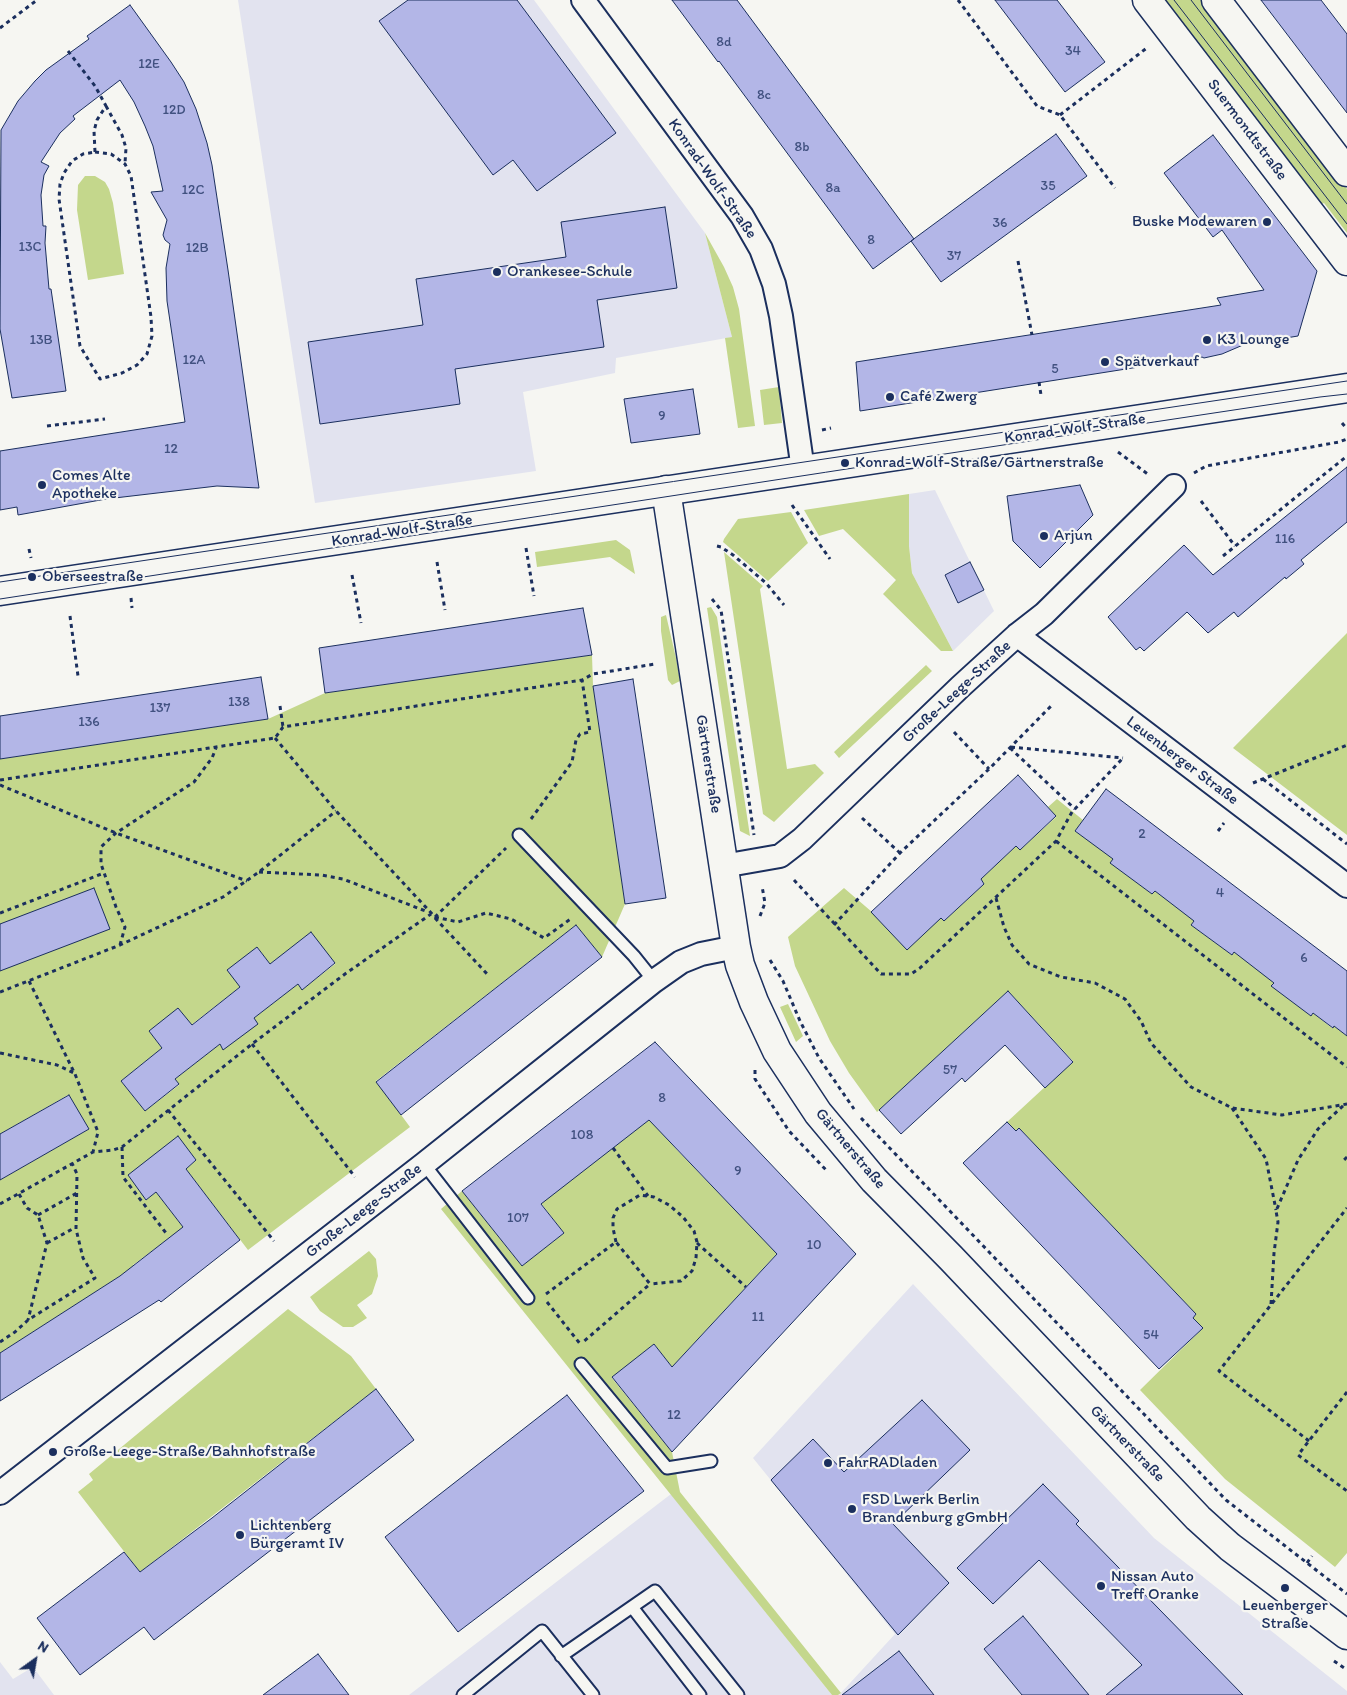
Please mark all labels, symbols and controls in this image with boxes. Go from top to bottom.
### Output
house number: 8d [716,34,732,50]
house number: 34 [1065,43,1081,59]
house number: 12E [138,56,160,72]
street label: Suermondtstraße [1203,76,1291,184]
house number: 8c [757,87,771,103]
house number: 12D [162,102,186,118]
street label: Konrad-Wolf-Straße [663,115,761,243]
house number: 8b [795,139,809,155]
house number: 35 [1041,178,1055,194]
house number: 8a [826,180,840,196]
house number: 12C [182,182,204,198]
place label: Buske Modewaren [1132,212,1257,232]
house number: 36 [992,215,1008,231]
marker: Buske Modewaren [1261,216,1273,228]
house number: 8 [867,232,875,248]
house number: 13C [18,239,42,255]
house number: 12B [186,240,208,256]
house number: 37 [947,248,961,264]
place label: Orankesee-Schule [507,262,632,282]
marker: Orankesee-Schule [491,266,503,278]
place label: K3 Lounge [1217,330,1289,350]
house number: 13B [29,332,53,348]
marker: K3 Lounge [1201,334,1213,346]
house number: 12A [183,352,205,368]
place label: Spätverkauf [1115,352,1199,372]
marker: Spätverkauf [1099,356,1111,368]
house number: 5 [1051,361,1059,377]
place label: Café Zwerg [900,387,977,407]
marker: Café Zwerg [884,391,896,403]
house number: 9 [658,408,666,424]
street label: Konrad-Wolf-Straße [1003,410,1147,448]
house number: 12 [164,441,178,457]
place label: Konrad-Wolf-Straße/Gärtnerstraße [855,453,1104,473]
marker: Konrad-Wolf-Straße/Gärtnerstraße [839,457,851,469]
place label: Comes Alte Apotheke [52,466,131,504]
marker: Comes Alte Apotheke [36,479,48,491]
street label: Konrad-Wolf-Straße [330,510,474,552]
place label: Arjun [1054,526,1092,546]
marker: Arjun [1038,530,1050,542]
house number: 116 [1275,531,1295,547]
place label: Oberseestraße [42,567,143,587]
marker: Oberseestraße [26,571,38,583]
street label: Große-Leege-Straße [898,637,1016,747]
house number: 138 [228,694,250,710]
house number: 137 [149,700,171,716]
street label: Leuenberger Straße [1122,712,1242,810]
street label: Gärtnerstraße [691,713,725,815]
house number: 136 [78,714,100,730]
house number: 2 [1138,826,1146,842]
house number: 4 [1216,885,1224,901]
house number: 6 [1300,950,1308,966]
house number: 57 [943,1062,957,1078]
house number: 8 [658,1090,666,1106]
street label: Gärtnerstraße [811,1105,889,1193]
house number: 108 [571,1127,593,1143]
street label: Große-Leege-Straße [302,1160,426,1262]
house number: 9 [734,1163,742,1179]
house number: 107 [507,1210,529,1226]
house number: 10 [806,1237,822,1253]
house number: 11 [752,1309,764,1325]
house number: 54 [1143,1327,1159,1343]
street label: Gärtnerstraße [1085,1401,1169,1487]
house number: 12 [667,1407,681,1423]
place label: Große-Leege-Straße/Bahnhofstraße [63,1442,316,1462]
marker: Große-Leege-Straße/Bahnhofstraße [47,1446,59,1458]
place label: FahrRADladen [838,1453,937,1473]
marker: FahrRADladen [822,1457,834,1469]
place label: FSD Lwerk Berlin Brandenburg gGmbH [862,1490,1008,1528]
marker: FSD Lwerk Berlin Brandenburg gGmbH [846,1503,858,1515]
place label: Lichtenberg Bürgeramt IV [250,1516,344,1554]
marker: Lichtenberg Bürgeramt IV [234,1529,246,1541]
place label: Nissan Auto Treff Oranke [1111,1567,1199,1605]
marker: Nissan Auto Treff Oranke [1095,1580,1107,1592]
marker: Leuenberger Straße [1279,1582,1291,1594]
place label: Leuenberger Straße [1242,1596,1328,1634]
north arrow [10,1635,60,1685]
text: N [35,1637,52,1657]

